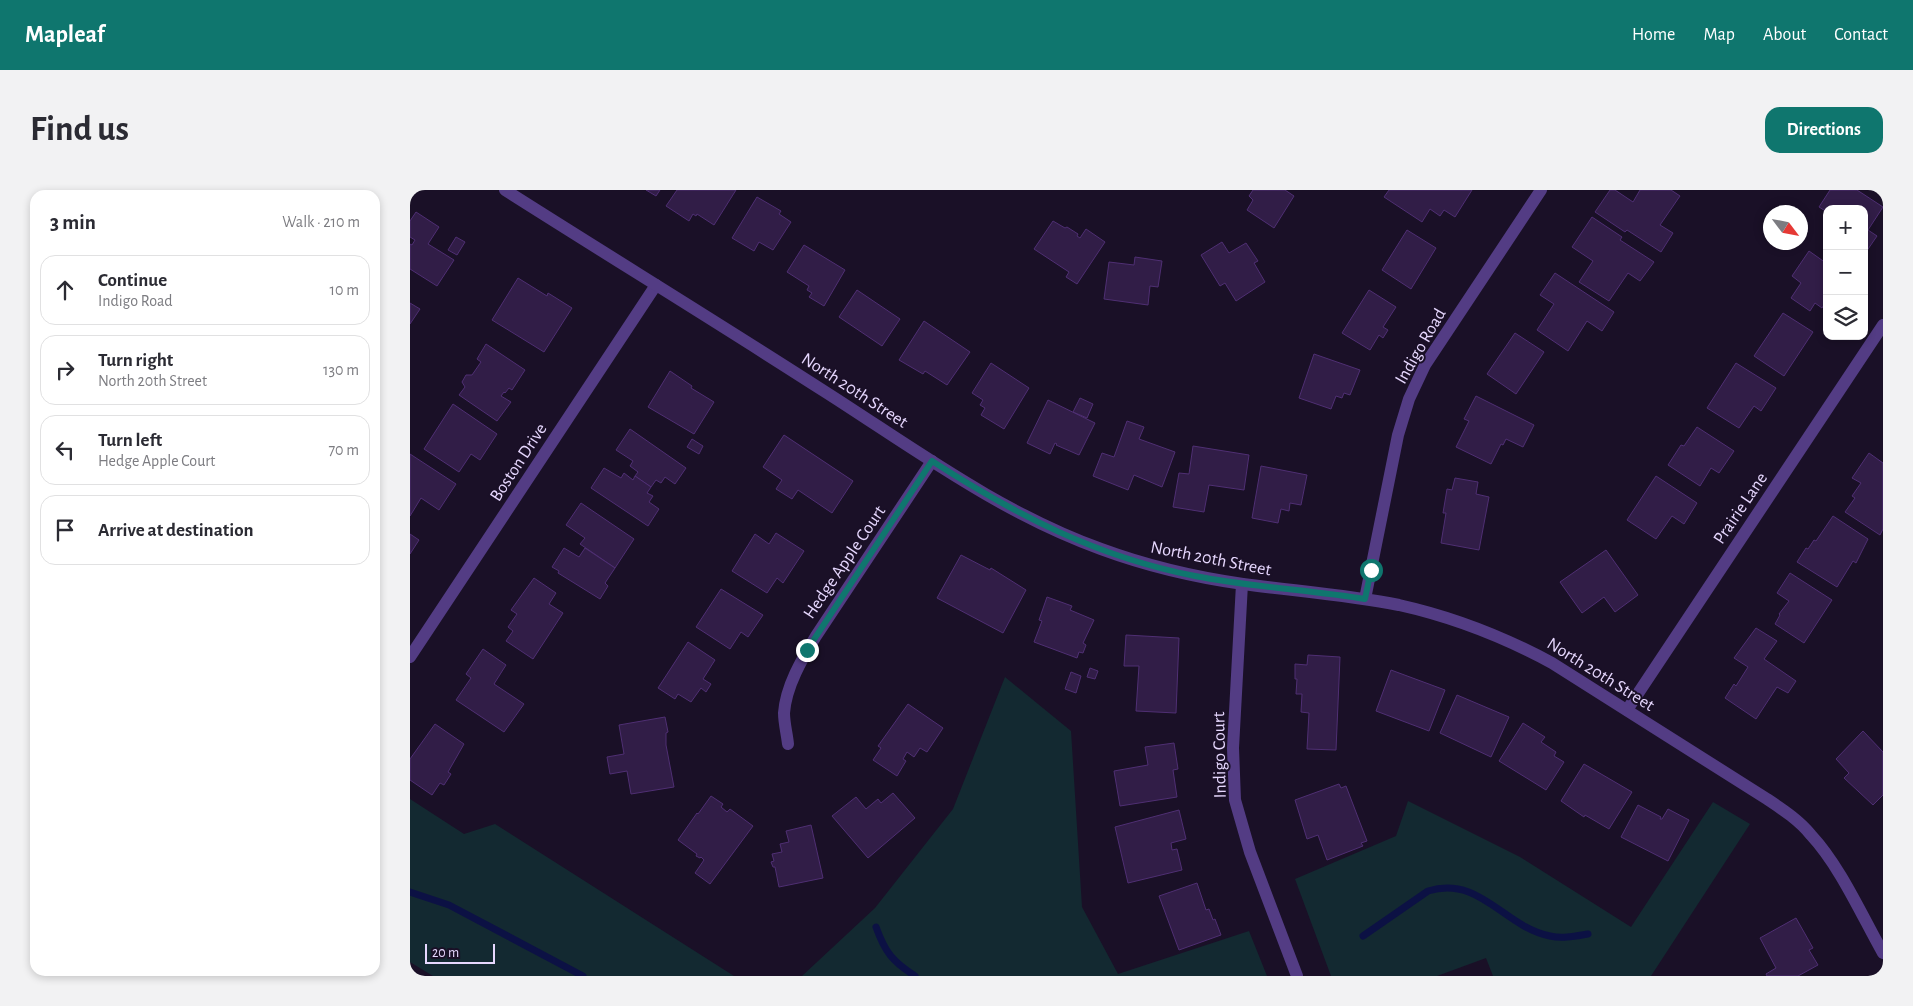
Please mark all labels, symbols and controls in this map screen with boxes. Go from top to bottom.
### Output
text: Mapleaf [25,23,105,47]
text: Home [1632,26,1675,44]
text: Map [1703,26,1735,44]
text: About [1763,26,1806,44]
text: Contact [1834,26,1888,44]
button: Directions [1765,107,1883,153]
text: Find us [30,112,129,147]
north arrow [1763,205,1808,250]
map controls [1823,205,1868,340]
button: + [1823,205,1868,250]
text: 3 min [50,212,96,233]
text: Walk · 210 m [282,214,360,230]
button: − [1823,250,1868,295]
text: Continue [98,271,167,290]
icon: ahead [51,276,79,304]
text: 10 m [330,282,359,298]
text: Indigo Road [98,293,173,309]
button: layers [1823,295,1868,340]
street label: Indigo Road [1392,306,1450,387]
street label: North 20th Street [798,350,911,432]
text: Turn right [98,351,173,370]
icon: right [51,356,79,384]
text: 130 m [323,362,359,378]
text: North 20th Street [98,373,207,389]
street label: Boston Drive [487,420,551,505]
text: Turn left [98,431,162,450]
icon: left [51,436,79,464]
text: 70 m [328,442,359,458]
text: Hedge Apple Court [98,453,215,469]
street label: Prairie Lane [1710,470,1771,548]
street label: Hedge Apple Court [800,503,889,622]
icon: arrive [51,516,79,544]
text: Arrive at destination [98,521,254,540]
street label: North 20th Street [1149,538,1273,580]
route start [1360,559,1383,582]
street label: North 20th Street [1544,635,1657,715]
route end [796,639,819,662]
street label: Indigo Court [1210,711,1230,798]
scale bar [425,941,495,964]
text: 20 m [432,946,459,960]

